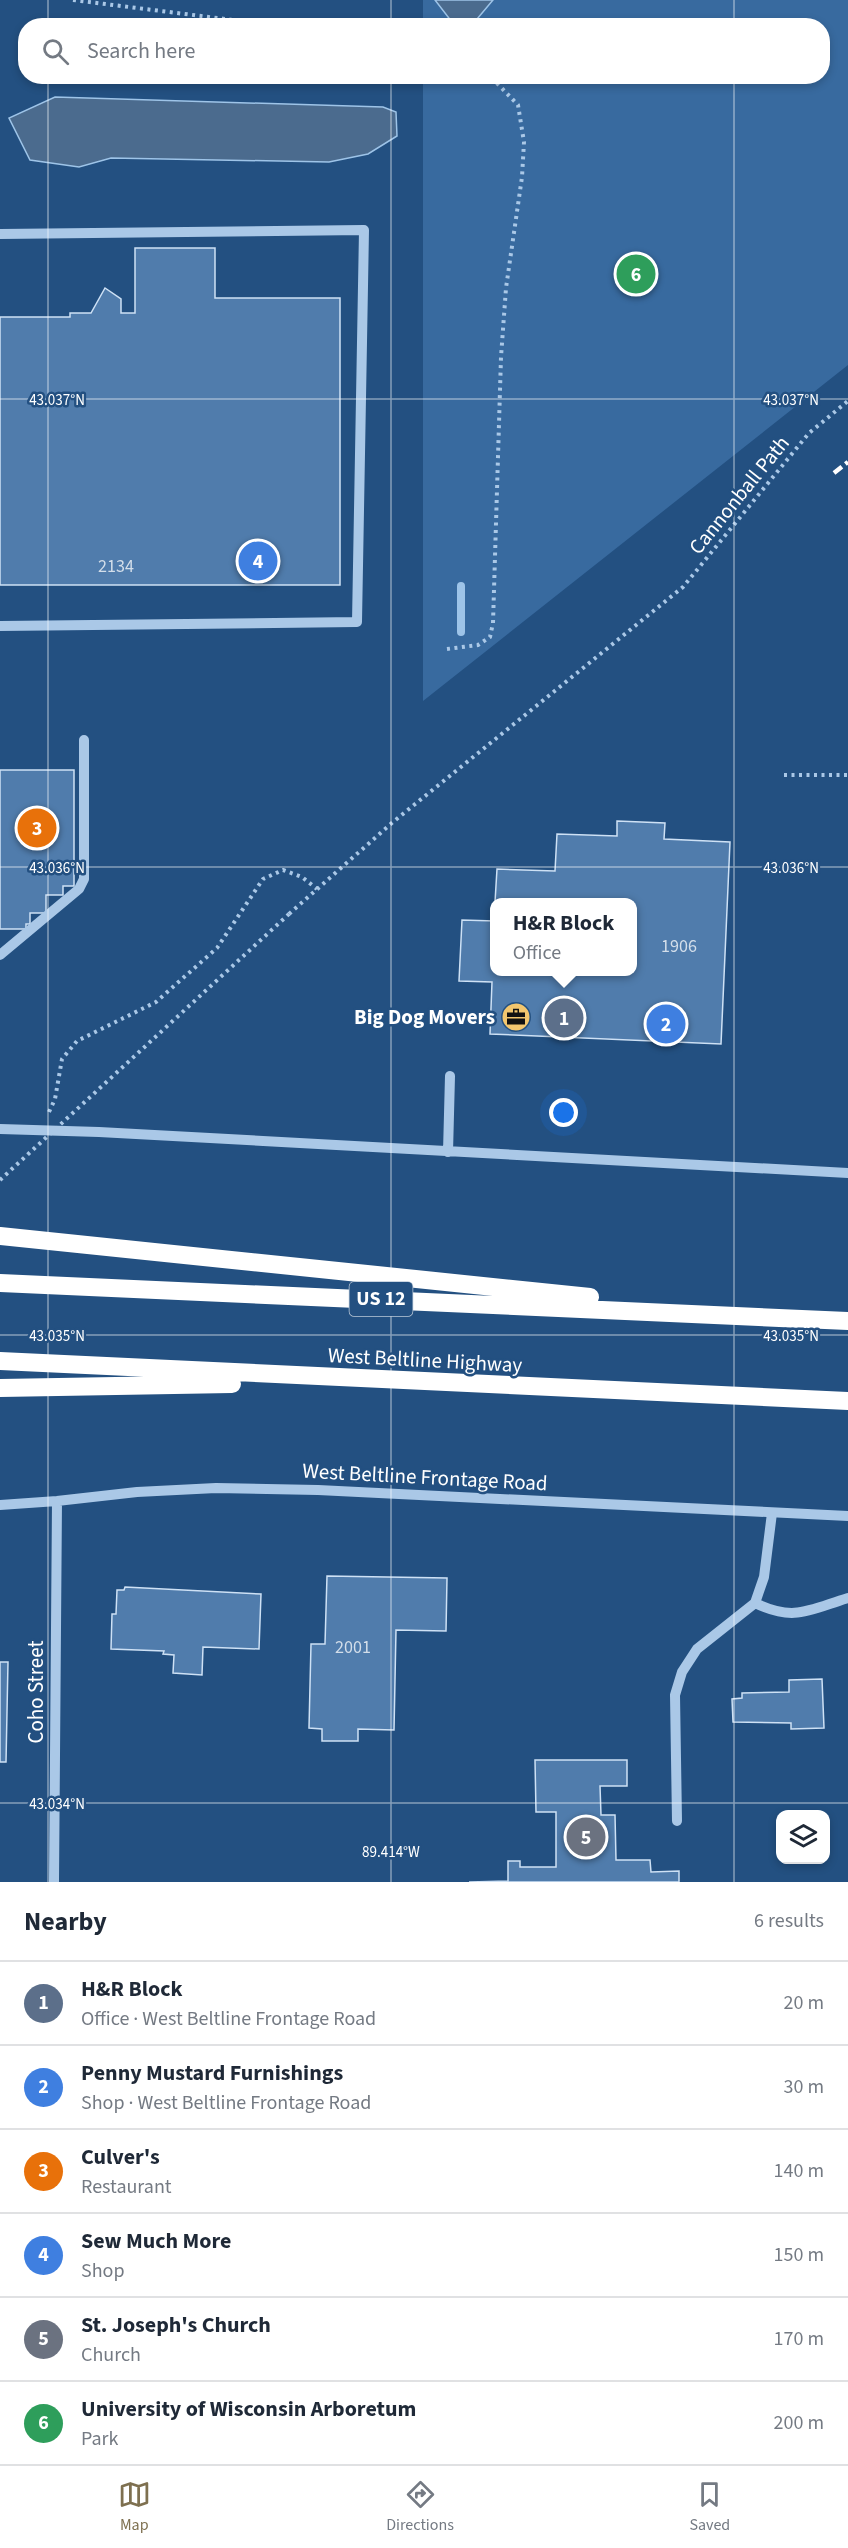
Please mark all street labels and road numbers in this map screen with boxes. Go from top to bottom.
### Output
street label: Cannonball Path [682,429,796,561]
road number: US 12 [350,1282,412,1316]
street label: West Beltline Highway [327,1340,523,1380]
street label: West Beltline Frontage Road [302,1456,548,1498]
street label: Coho Street [21,1641,51,1744]

